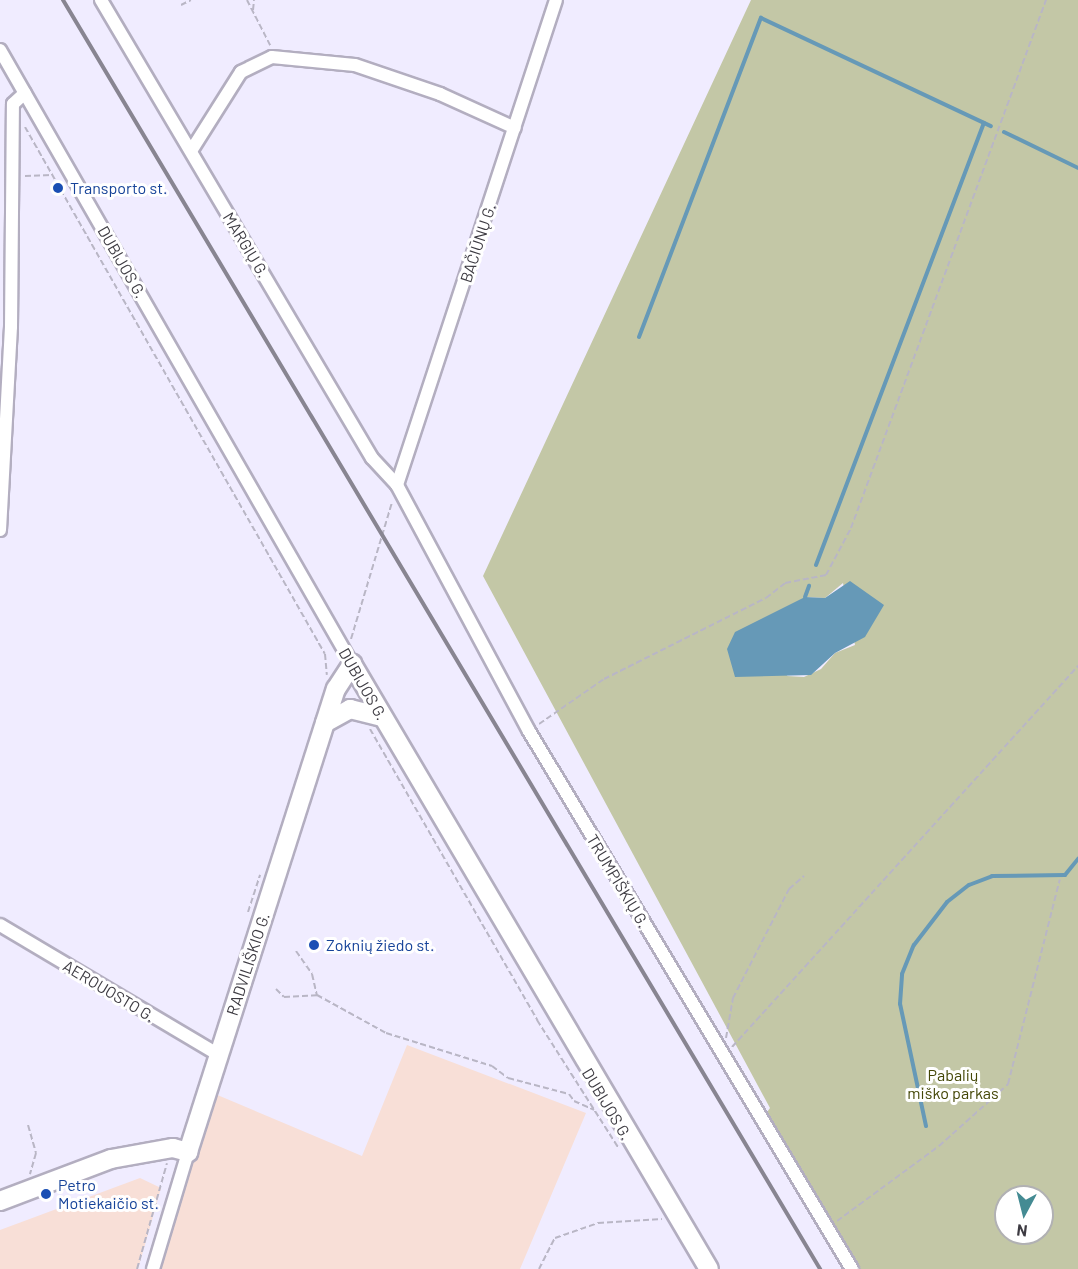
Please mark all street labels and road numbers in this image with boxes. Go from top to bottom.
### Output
street label: BAČIŪNŲ G. [456,201,500,285]
street label: MARGIŲ G. [219,209,273,281]
street label: DUBIJOS G. [94,222,150,302]
street label: DUBIJOS G. [335,644,391,724]
street label: TRUMPIŠKIŲ G. [583,831,653,931]
street label: RADVILIŠKIO G. [222,910,274,1018]
street label: AEROUOSTO G. [60,956,158,1026]
street label: DUBIJOS G. [578,1065,636,1143]

